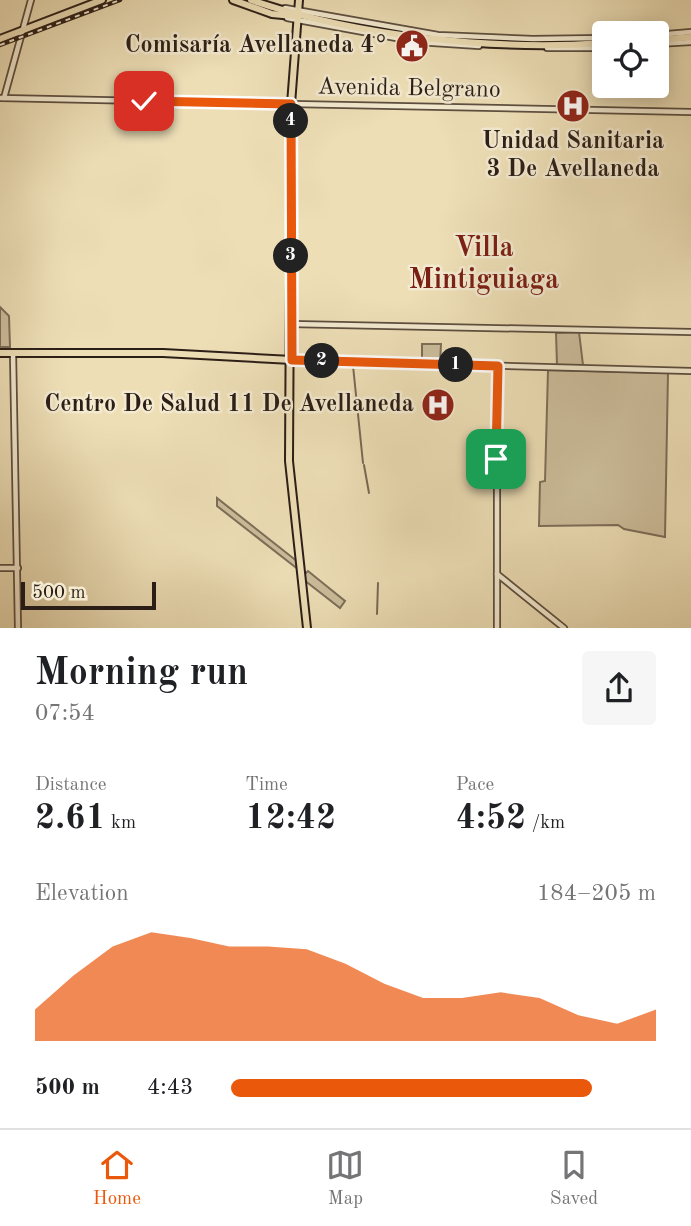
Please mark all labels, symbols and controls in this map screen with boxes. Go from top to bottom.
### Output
map controls [592,21,669,98]
button: locate [592,21,669,98]
public building icon: Comisaría Avellaneda 4° [393,27,431,65]
place label: Comisaría Avellaneda 4° [125,33,388,58]
pin [114,71,174,131]
street label: Avenida Belgrano [317,75,501,103]
icon: check [125,82,163,120]
hospital icon: Unidad Sanitaria 3 De Avellaneda [554,87,592,125]
pin: 4 [274,104,308,138]
text: 4 [285,111,296,130]
place label: Unidad Sanitaria 3 De Avellaneda [482,130,664,182]
district label: Villa Mintiguiaga [409,235,559,295]
pin: 3 [274,238,308,274]
text: 3 [285,246,296,265]
pin: 2 [304,344,340,378]
pin: 1 [438,348,474,382]
text: 2 [316,351,327,370]
text: 1 [450,355,461,374]
hospital icon: Centro De Salud 11 De Avellaneda [419,386,457,424]
place label: Centro De Salud 11 De Avellaneda [44,393,414,417]
pin [466,429,526,489]
icon: arrive [477,440,515,478]
scale bar [21,578,156,610]
text: 500 m [32,584,85,603]
button: share [582,651,656,725]
text: Morning run [35,655,248,693]
text: 07:54 [35,702,95,725]
text: Distance [35,776,107,795]
text: Time [245,776,288,795]
text: Pace [456,776,494,795]
text: 2.61 [35,801,106,836]
text: 12:42 [245,801,336,836]
text: 4:52 [456,801,526,836]
text: km [106,814,136,833]
text: /km [526,814,565,833]
text: Elevation [35,882,129,905]
text: 184–205 m [537,882,656,905]
text: 500 m [35,1076,100,1099]
text: 4:43 [147,1076,193,1099]
tab: Home [93,1146,141,1211]
tab: Map [326,1146,364,1211]
tab: Saved [550,1146,598,1211]

